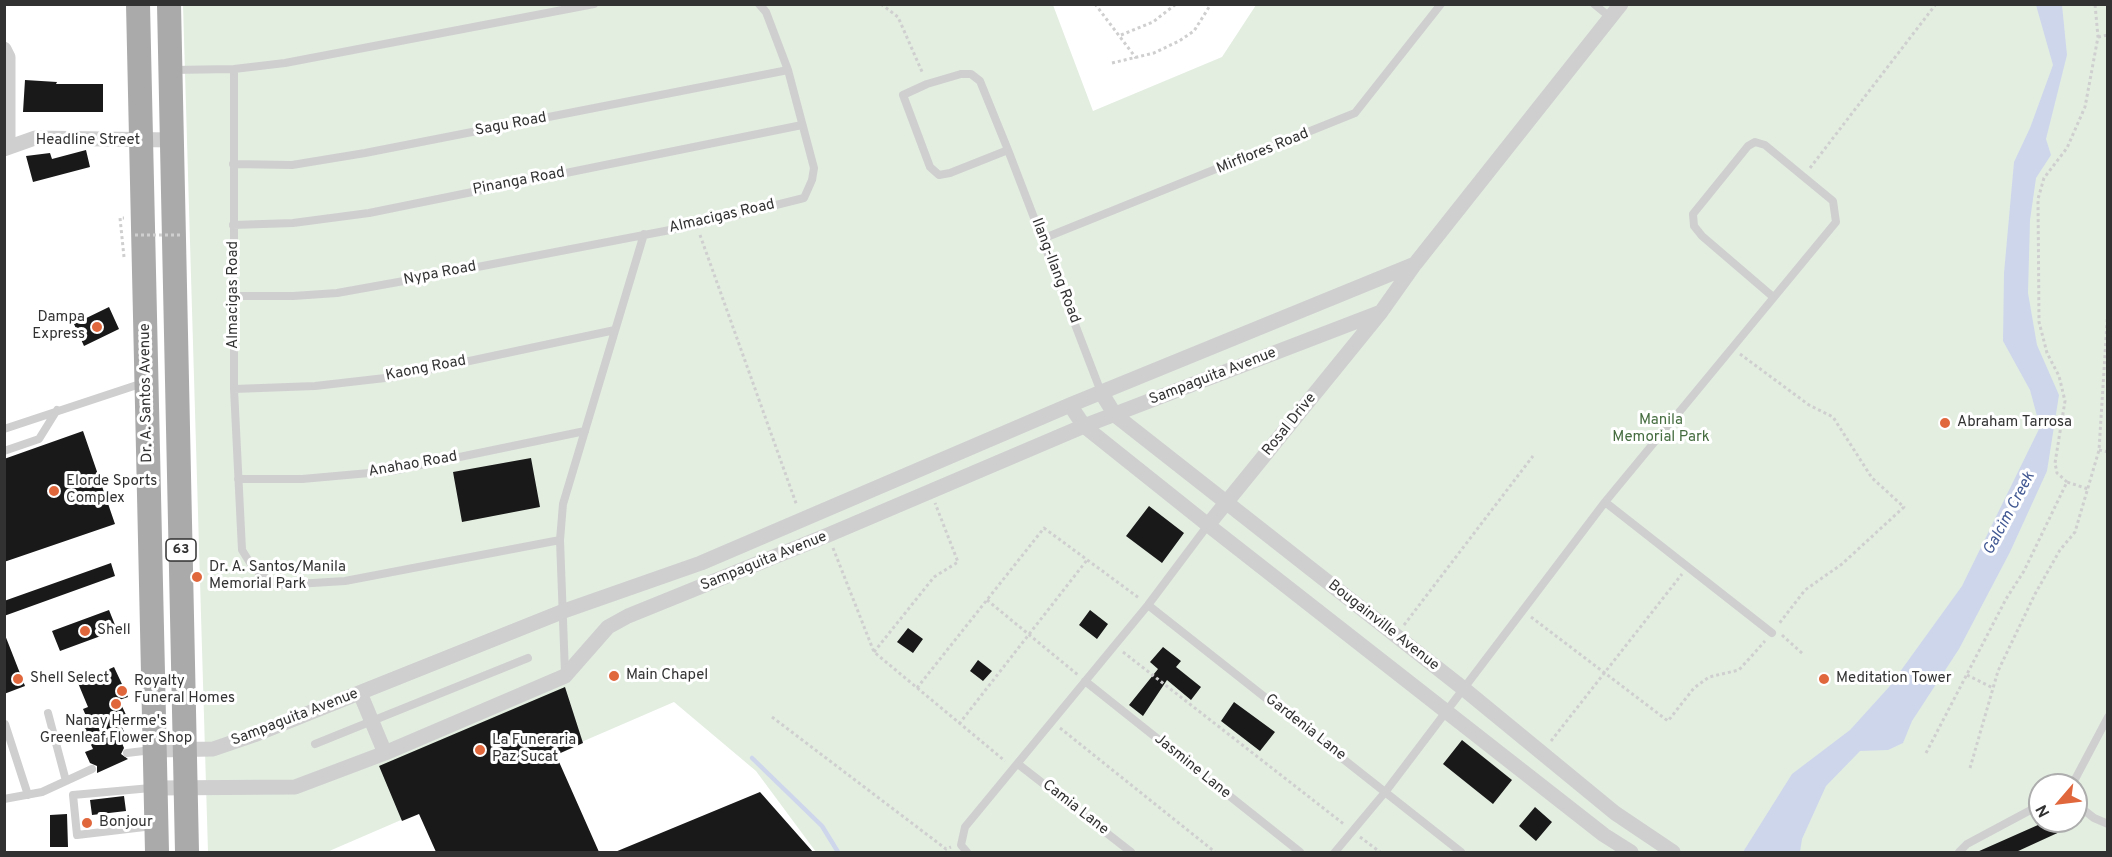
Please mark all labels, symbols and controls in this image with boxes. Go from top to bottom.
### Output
street label: Sagu Road [474,109,548,141]
street label: Mirflores Road [1214,125,1312,179]
street label: Headline Street [36,132,140,150]
street label: Pinanga Road [472,164,566,200]
street label: Almacigas Road [667,196,777,238]
street label: Ilang-Ilang Road [1027,216,1083,326]
street label: Almacigas Road [225,241,243,349]
street label: Nypa Road [402,258,478,290]
place label: Dampa Express [32,309,85,344]
marker: Dampa Express [90,320,104,334]
street label: Dr. A. Santos Avenue [137,323,157,463]
street label: Sampaguita Avenue [1147,344,1279,410]
street label: Kaong Road [384,352,468,386]
street label: Rosal Drive [1259,390,1321,460]
park label: Manila Memorial Park [1612,412,1710,447]
place label: Abraham Tarrosa [1957,414,2072,432]
marker: Abraham Tarrosa [1938,416,1952,430]
street label: Anahao Road [367,448,459,482]
water label: Galcim Creek [1980,469,2040,559]
place label: Elorde Sports Complex [66,473,157,508]
marker: Elorde Sports Complex [47,484,61,498]
street label: Sampaguita Avenue [698,528,830,596]
road number: 63 [166,539,196,561]
place label: Dr. A. Santos/Manila Memorial Park [209,559,346,594]
marker: Dr. A. Santos/Manila Memorial Park [190,570,204,584]
street label: Bougainville Avenue [1324,577,1442,675]
place label: Shell [97,622,131,640]
marker: Shell [78,624,92,638]
place label: Main Chapel [626,667,708,685]
marker: Main Chapel [607,669,621,683]
place label: Shell Select [30,670,109,688]
place label: Meditation Tower [1836,670,1952,688]
marker: Shell Select [11,672,25,686]
marker: Meditation Tower [1817,672,1831,686]
place label: Royalty Funeral Homes [134,673,235,708]
marker: Royalty Funeral Homes [115,684,129,698]
street label: Sampaguita Avenue [229,685,361,751]
street label: Gardenia Lane [1261,691,1349,765]
marker: Nanay Herme's Greenleaf Flower Shop [109,697,123,711]
place label: Nanay Herme's Greenleaf Flower Shop [40,713,192,748]
street label: Jasmine Lane [1150,731,1234,803]
place label: La Funeraria Paz Sucat [492,732,576,767]
marker: La Funeraria Paz Sucat [473,743,487,757]
north arrow [2028,773,2088,833]
street label: Camia Lane [1038,777,1112,839]
text: N [2032,801,2055,820]
place label: Bonjour [99,814,153,832]
marker: Bonjour [80,816,94,830]

